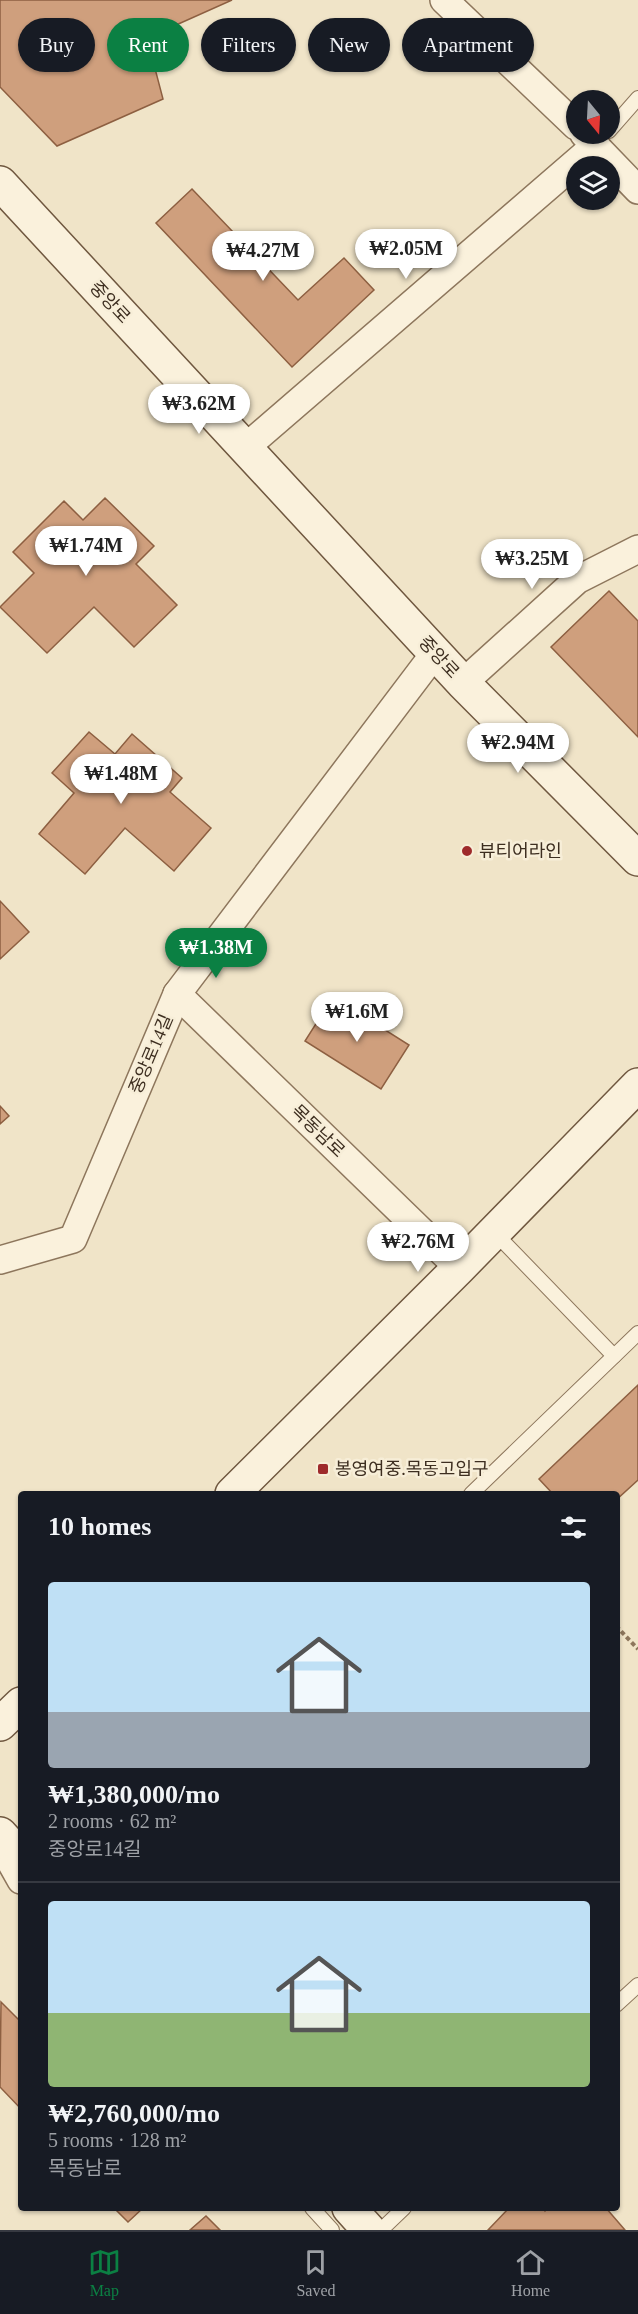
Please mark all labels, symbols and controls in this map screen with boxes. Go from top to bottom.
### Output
chip: Buy [18,18,95,72]
chip: Rent [107,18,189,72]
chip: Filters [201,18,296,72]
chip: New [308,18,390,72]
chip: Apartment [402,18,534,72]
north arrow [566,90,620,144]
map controls [566,90,620,210]
button: layers [566,156,620,210]
pin: ₩2.05M [357,229,455,280]
pin: ₩4.27M [214,231,312,282]
text: ₩2.05M [369,237,443,259]
text: ₩4.27M [226,239,300,261]
street label: 중앙로 [86,277,134,327]
pin: ₩3.62M [150,384,248,435]
text: ₩3.62M [162,392,236,414]
pin: ₩1.74M [37,526,135,577]
text: ₩1.74M [49,534,123,556]
pin: ₩3.25M [483,539,581,590]
text: ₩3.25M [495,547,569,569]
street label: 중앙로 [415,632,463,682]
pin: ₩2.94M [469,723,567,774]
text: ₩2.94M [481,731,555,753]
pin: ₩1.48M [72,754,170,805]
text: ₩1.48M [84,762,158,784]
place label: 뷰티어라인 [479,841,562,861]
marker: 뷰티어라인 [460,844,474,858]
pin: ₩1.38M [167,928,265,979]
text: ₩1.38M [179,936,253,958]
pin: ₩1.6M [315,992,399,1043]
text: ₩1.6M [325,1000,389,1022]
street label: 중앙로14길 [125,1011,177,1097]
street label: 목동남로 [287,1101,349,1161]
pin: ₩2.76M [369,1222,467,1273]
text: ₩2.76M [381,1230,455,1252]
place label: 봉영여중.목동고입구 [335,1459,489,1479]
marker: 봉영여중.목동고입구 [316,1462,330,1476]
icon: filters [557,1511,590,1544]
text: 10 homes [48,1512,151,1541]
icon: home [265,1621,373,1729]
text: ₩1,380,000/mo [48,1780,220,1809]
text: 2 rooms · 62 m² [48,1810,176,1832]
text: 중앙로14길 [48,1838,142,1860]
icon: home [265,1940,373,2048]
text: ₩2,760,000/mo [48,2099,220,2128]
text: 5 rooms · 128 m² [48,2129,186,2151]
text: 목동남로 [48,2157,122,2179]
tab: Map [88,2246,121,2300]
tab: Saved [296,2246,336,2300]
tab: Home [511,2246,550,2300]

